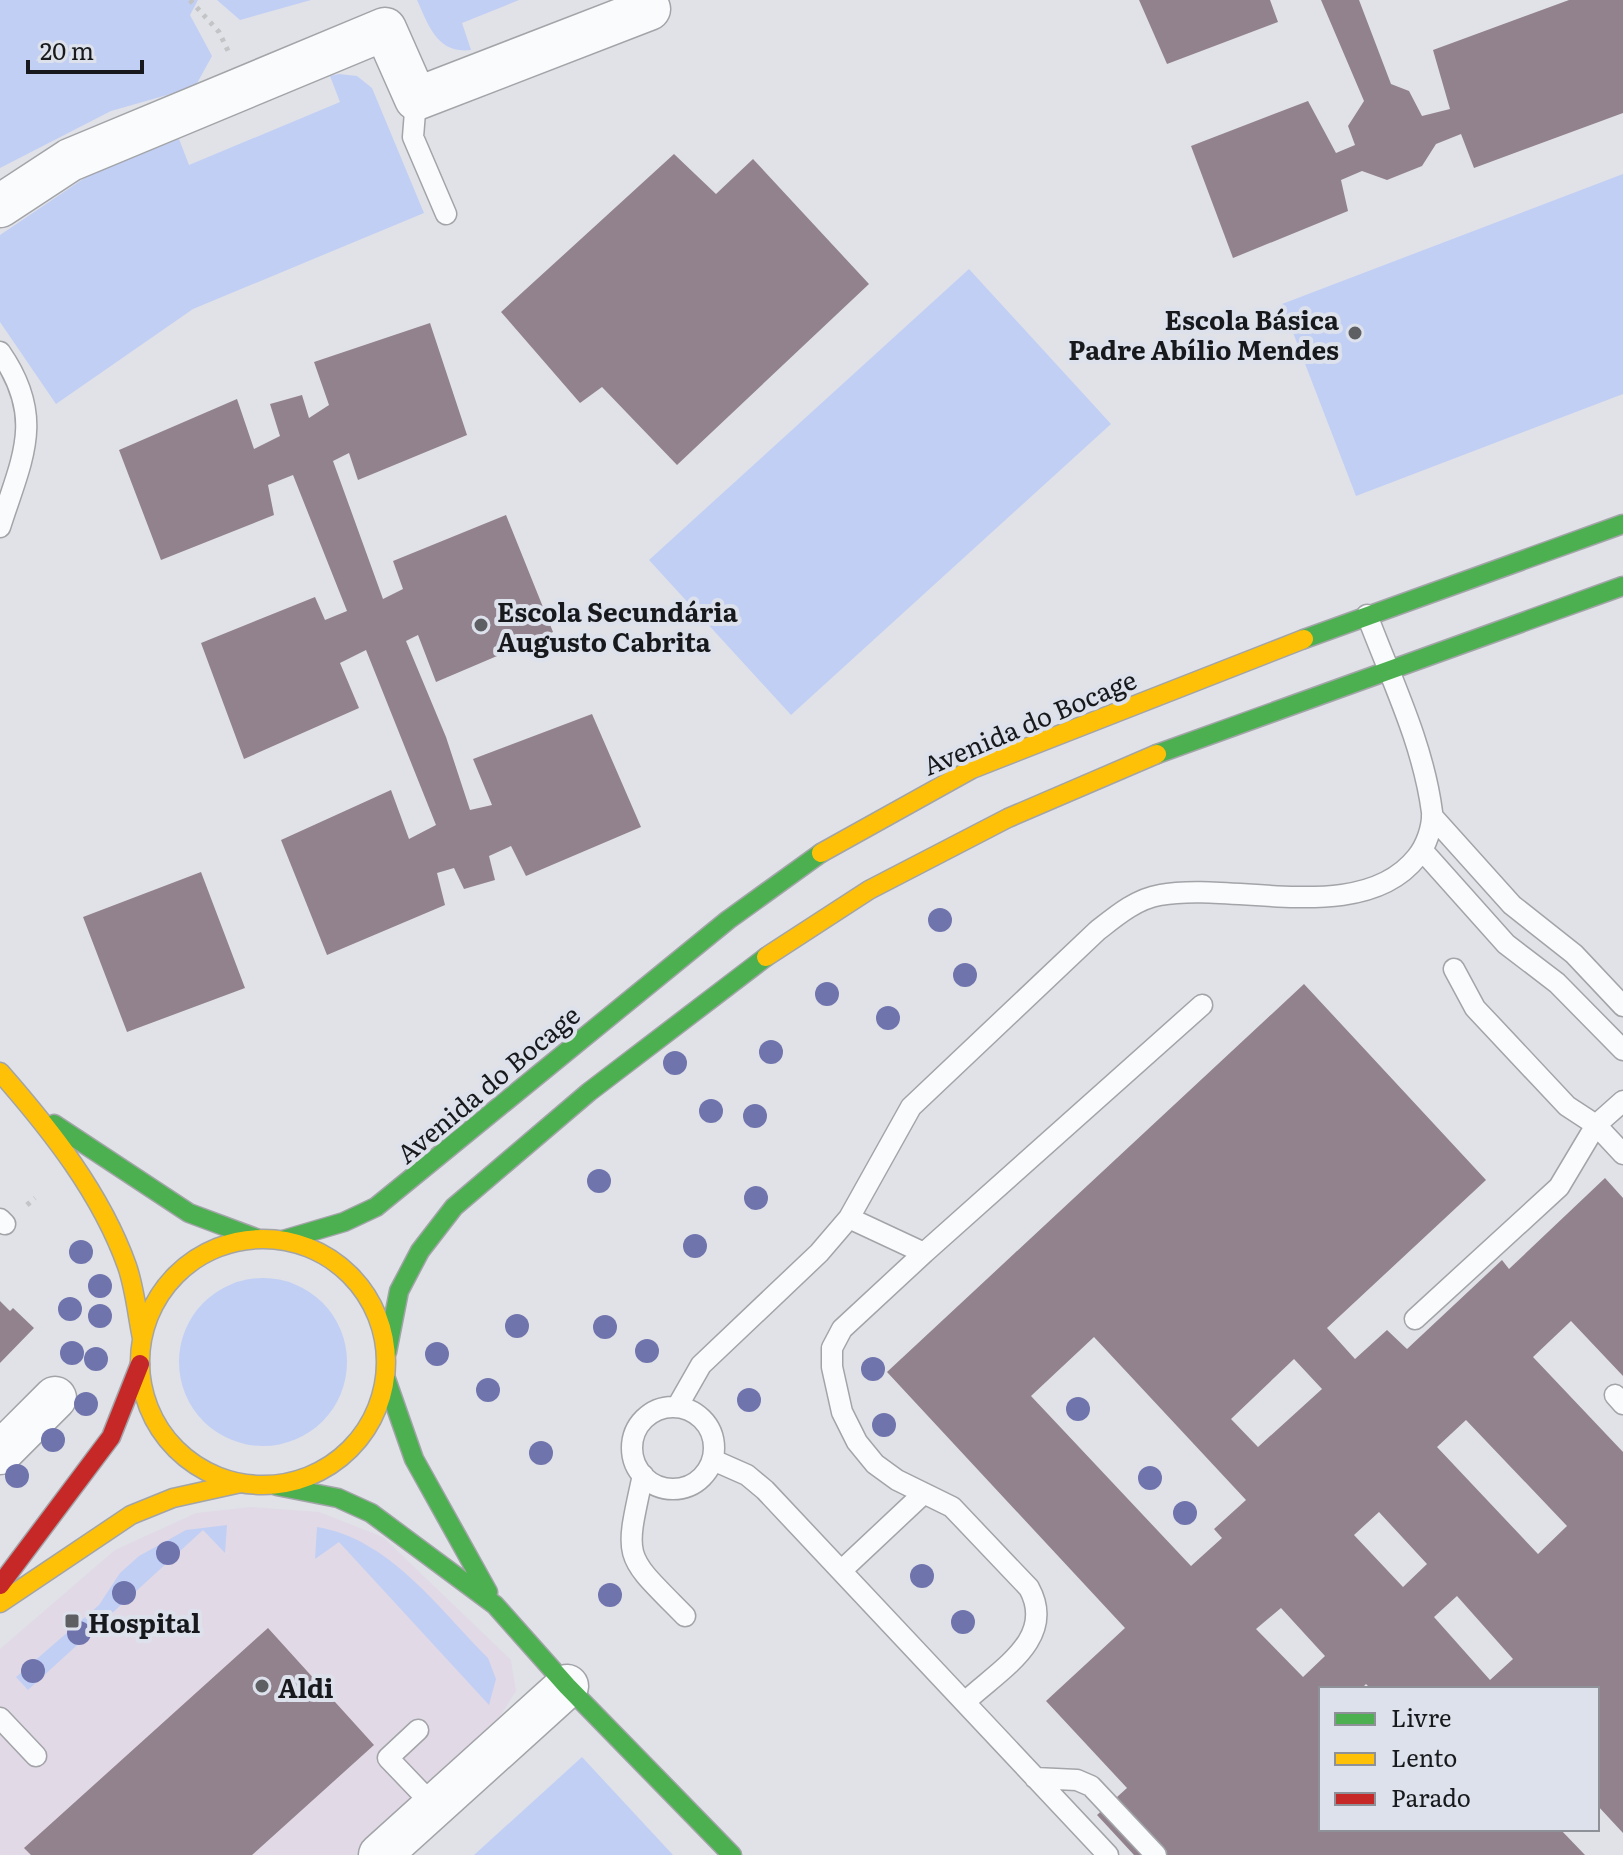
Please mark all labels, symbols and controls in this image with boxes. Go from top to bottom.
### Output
scale bar [28,24,142,74]
text: 20 m [40,32,94,67]
place label: Escola Básica Padre Abílio Mendes [1068,299,1339,368]
marker: Escola Básica Padre Abílio Mendes [1346,324,1364,342]
place label: Escola Secundária Augusto Cabrita [497,591,738,660]
marker: Escola Secundária Augusto Cabrita [472,616,490,634]
street label: Avenida do Bocage [916,658,1142,784]
street label: Avenida do Bocage [387,995,587,1171]
place label: Hospital [88,1602,200,1641]
marker: Hospital [63,1612,81,1630]
place label: Aldi [278,1667,334,1706]
marker: Aldi [253,1677,271,1695]
legend [1319,1687,1599,1831]
text: Livre [1391,1699,1451,1734]
text: Lento [1391,1739,1457,1774]
text: Parado [1391,1779,1471,1814]

